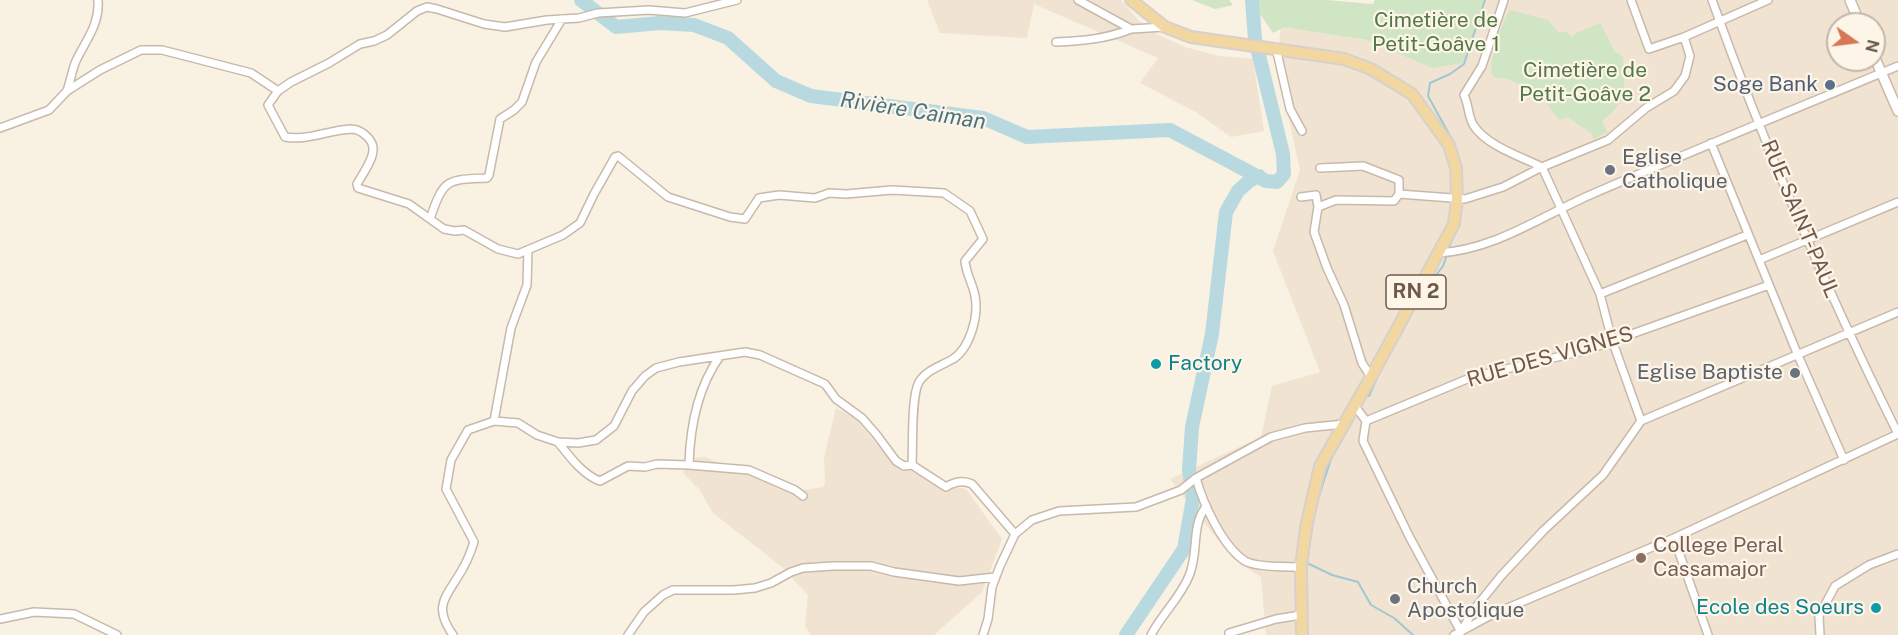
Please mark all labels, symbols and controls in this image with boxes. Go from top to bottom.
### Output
park label: Cimetière de Petit-Goâve 1 [1372,8,1500,58]
north arrow [1826,12,1886,72]
text: N [1861,38,1883,54]
park label: Cimetière de Petit-Goâve 2 [1519,58,1651,108]
place label: Soge Bank [1713,72,1818,98]
marker: Soge Bank [1823,78,1837,92]
water label: Rivière Caiman [838,86,988,136]
street label: RUE SAINT-PAUL [1755,136,1845,302]
place label: Eglise Catholique [1622,145,1728,195]
marker: Eglise Catholique [1603,163,1617,177]
road number: RN 2 [1386,275,1446,309]
street label: RUE DES VIGNES [1464,321,1636,393]
place label: Factory [1168,351,1242,377]
marker: Factory [1149,357,1163,371]
place label: Eglise Baptiste [1637,360,1783,386]
marker: Eglise Baptiste [1788,366,1802,380]
place label: College Peral Cassamajor [1653,533,1784,583]
marker: College Peral Cassamajor [1634,551,1648,565]
place label: Church Apostolique [1407,574,1524,624]
marker: Church Apostolique [1388,592,1402,606]
place label: Ecole des Soeurs [1696,595,1864,621]
marker: Ecole des Soeurs [1869,601,1883,615]

